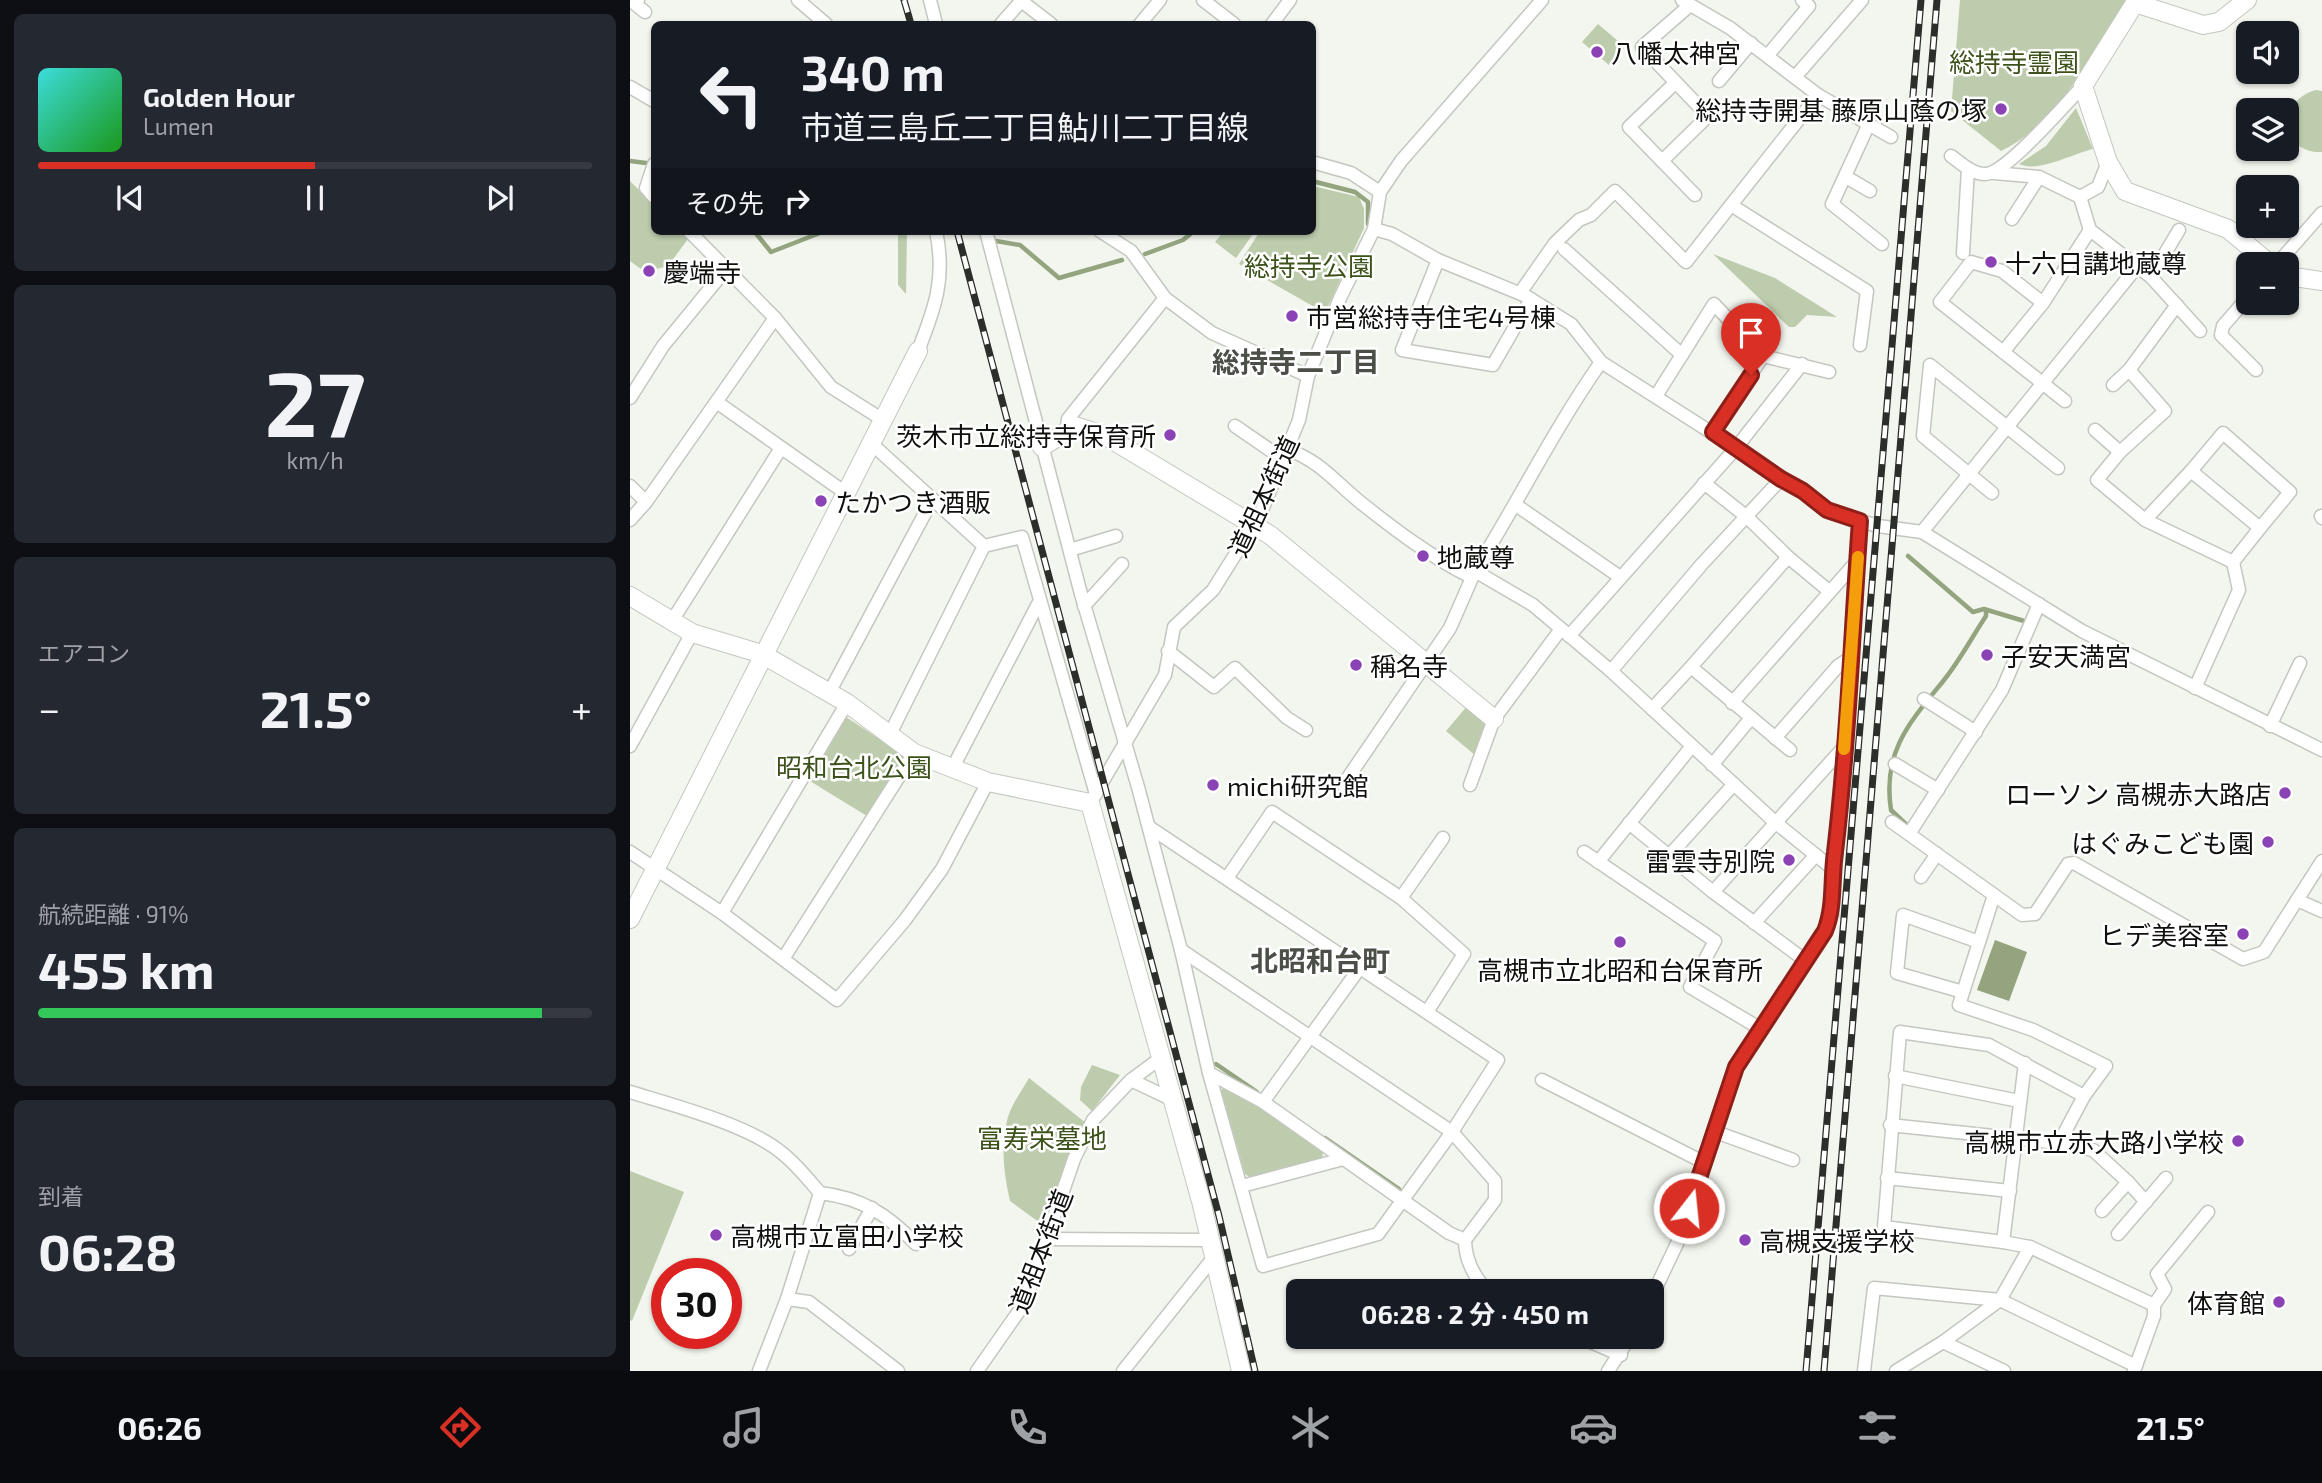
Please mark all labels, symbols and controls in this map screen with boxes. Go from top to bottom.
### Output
map controls [2236,21,2299,315]
button: sound [2236,21,2299,84]
place label: 八幡太神宮 [1611,37,1741,68]
text: 340 m [801,42,945,101]
marker: 八幡太神宮 [1589,44,1605,60]
park label: 総持寺霊園 [1949,46,2079,77]
icon: left [686,49,777,140]
text: Golden Hour [143,81,295,112]
place label: 総持寺開基 藤原山蔭の塚 [1695,94,1987,125]
button: layers [2236,98,2299,161]
marker: 総持寺開基 藤原山蔭の塚 [1993,101,2009,117]
text: 市道三島丘二丁目鮎川二丁目線 [801,107,1249,145]
text: Lumen [143,112,214,140]
button: + [2236,175,2299,238]
icon: previous [111,179,149,217]
icon: pause [296,179,334,217]
icon: next [481,179,519,217]
icon: right [778,182,816,220]
text: その先 [686,187,764,218]
place label: 十六日講地蔵尊 [2005,247,2187,278]
park label: 総持寺公園 [1244,250,1374,281]
button: − [2236,252,2299,315]
marker: 十六日講地蔵尊 [1983,254,1999,270]
place label: 慶端寺 [663,256,741,287]
marker: 慶端寺 [641,263,657,279]
place label: 市営総持寺住宅4号棟 [1306,301,1556,332]
pin [1721,303,1781,375]
marker: 市営総持寺住宅4号棟 [1284,308,1300,324]
icon: arrive [1732,314,1770,352]
district label: 総持寺二丁目 [1212,344,1380,378]
text: 27 [265,346,365,455]
place label: 茨木市立総持寺保育所 [896,420,1156,451]
marker: 茨木市立総持寺保育所 [1162,427,1178,443]
street label: 道祖本街道 [1221,431,1305,561]
text: km/h [286,446,344,474]
place label: たかつき酒販 [835,486,991,517]
marker: たかつき酒販 [813,493,829,509]
place label: 地蔵尊 [1437,541,1515,572]
marker: 地蔵尊 [1415,548,1431,564]
text: エアコン [38,639,130,667]
place label: 子安天満宮 [2001,640,2131,671]
marker: 子安天満宮 [1979,647,1995,663]
place label: 稱名寺 [1370,650,1448,681]
marker: 稱名寺 [1348,657,1364,673]
text: 21.5° [260,676,372,738]
text: − [38,685,60,731]
text: + [571,685,592,731]
park label: 昭和台北公園 [776,751,932,782]
place label: michi研究館 [1227,770,1369,801]
marker: michi研究館 [1205,777,1221,793]
place label: ローソン 高槻赤大路店 [2005,778,2271,809]
marker: ローソン 高槻赤大路店 [2277,785,2293,801]
place label: はぐみこども園 [2071,827,2254,858]
marker: はぐみこども園 [2260,834,2276,850]
place label: 雷雲寺別院 [1645,845,1775,876]
marker: 雷雲寺別院 [1781,852,1797,868]
text: 航続距離 · 91% [38,900,189,928]
place label: ヒデ美容室 [2099,919,2229,950]
marker: ヒデ美容室 [2235,926,2251,942]
marker: 高槻市立北昭和台保育所 [1612,934,1628,950]
text: 455 km [38,937,215,999]
district label: 北昭和台町 [1250,943,1390,977]
place label: 高槻市立北昭和台保育所 [1477,954,1763,985]
park label: 富寿栄墓地 [977,1122,1107,1153]
place label: 高槻市立赤大路小学校 [1964,1126,2224,1157]
marker: 高槻市立赤大路小学校 [2230,1133,2246,1149]
position arrow [1652,1171,1726,1245]
text: 到着 [38,1182,84,1210]
street label: 道祖本街道 [1002,1185,1078,1317]
text: 06:28 [38,1219,177,1281]
place label: 高槻市立富田小学校 [730,1220,964,1251]
place label: 高槻支援学校 [1759,1225,1915,1256]
marker: 高槻市立富田小学校 [708,1227,724,1243]
marker: 高槻支援学校 [1737,1232,1753,1248]
speed limit sign: 30 [651,1258,742,1349]
place label: 体育館 [2187,1287,2265,1318]
marker: 体育館 [2271,1294,2287,1310]
text: 06:28 · 2 分 · 450 m [1361,1298,1589,1329]
icon: directions [436,1403,485,1452]
icon: music [719,1403,768,1452]
icon: phone [1003,1403,1052,1452]
icon: climate [1286,1403,1335,1452]
icon: car [1569,1403,1618,1452]
icon: filters [1853,1403,1902,1452]
text: 06:26 [117,1408,202,1446]
text: 21.5° [2136,1408,2205,1446]

